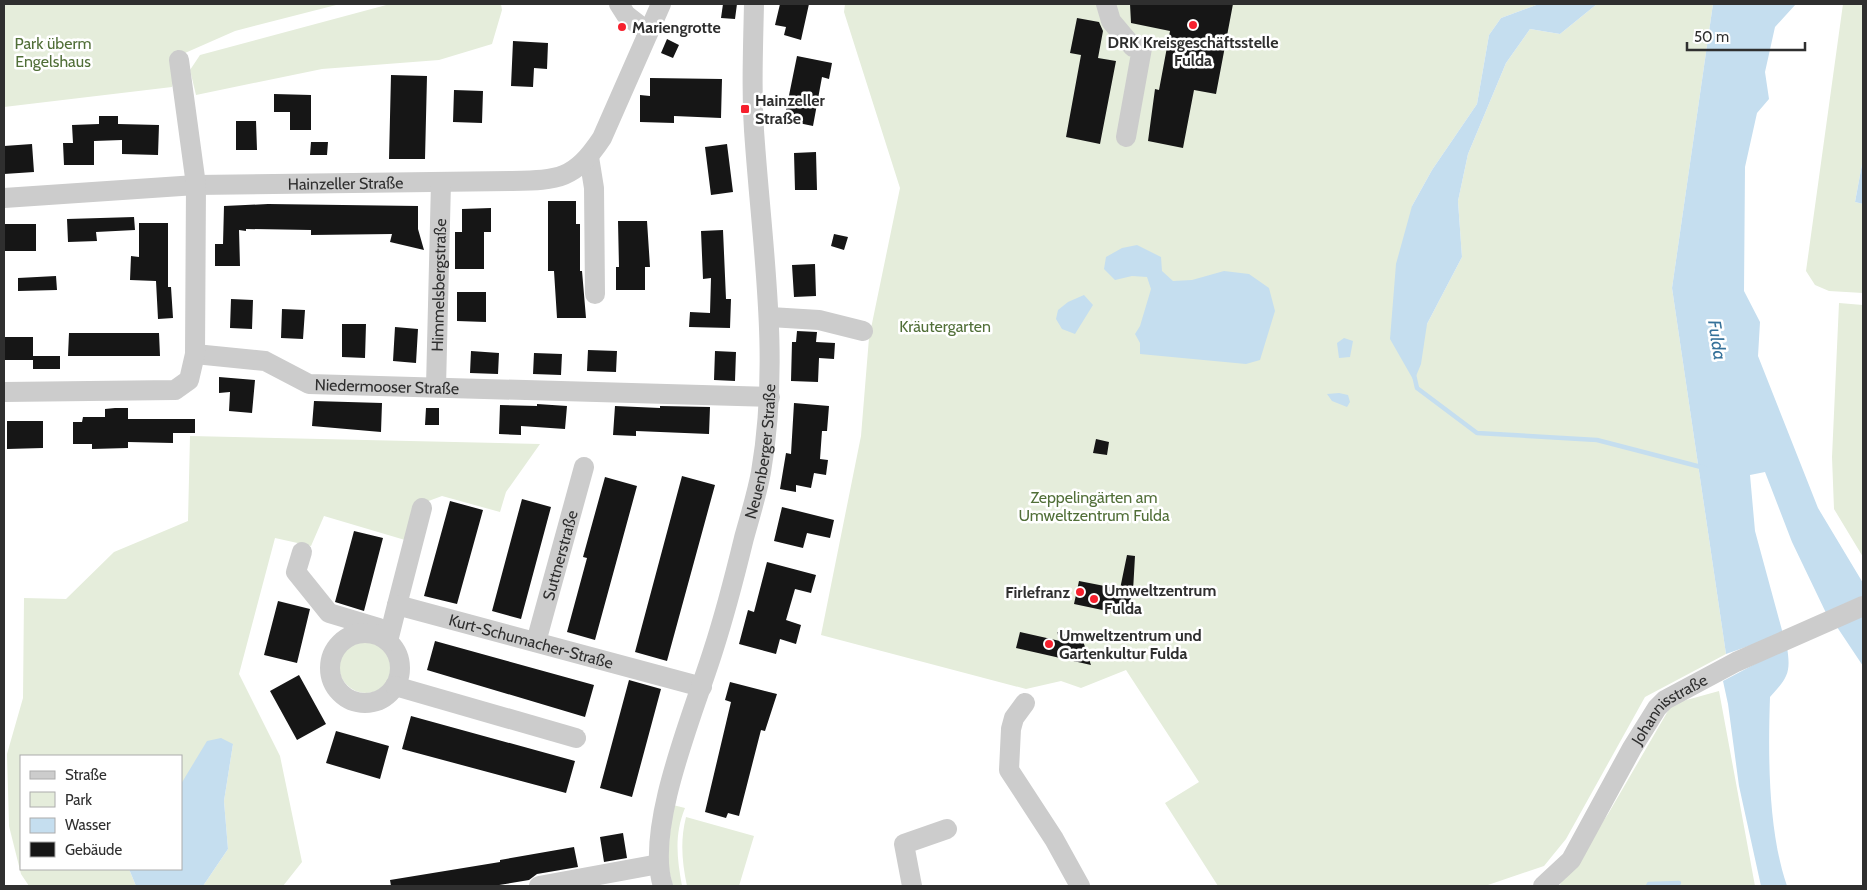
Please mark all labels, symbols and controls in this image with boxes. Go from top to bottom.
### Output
place label: Mariengrotte [632,18,721,37]
marker: DRK Kreisgeschäftsstelle Fulda [1187,19,1199,31]
scale bar [1687,20,1804,52]
marker: Mariengrotte [616,21,628,33]
text: 50 m [1694,28,1729,46]
place label: DRK Kreisgeschäftsstelle Fulda [1108,33,1278,70]
park label: Park überm Engelshaus [15,34,91,71]
place label: Hainzeller Straße [755,91,825,128]
marker: Hainzeller Straße [739,103,751,115]
street label: Hainzeller Straße [288,173,403,193]
street label: Himmelsbergstraße [427,218,450,352]
park label: Kräutergarten [899,317,991,336]
water label: Fulda [1703,318,1731,362]
street label: Niedermooser Straße [314,375,459,398]
street label: Neuenberger Straße [740,384,779,521]
park label: Zeppelingärten am Umweltzentrum Fulda [1018,488,1170,525]
street label: Suttnerstraße [538,508,581,602]
place label: Umweltzentrum Fulda [1104,581,1216,618]
place label: Firlefranz [1005,583,1070,602]
marker: Firlefranz [1074,586,1086,598]
marker: Umweltzentrum Fulda [1088,593,1100,605]
street label: Kurt-Schumacher-Straße [447,610,615,672]
place label: Umweltzentrum und Gartenkultur Fulda [1059,626,1202,663]
marker: Umweltzentrum und Gartenkultur Fulda [1043,638,1055,650]
street label: Johannisstraße [1626,670,1710,749]
legend [20,755,182,870]
text: Straße [65,766,107,784]
text: Park [65,791,92,809]
text: Wasser [65,816,111,834]
text: Gebäude [65,841,122,859]

